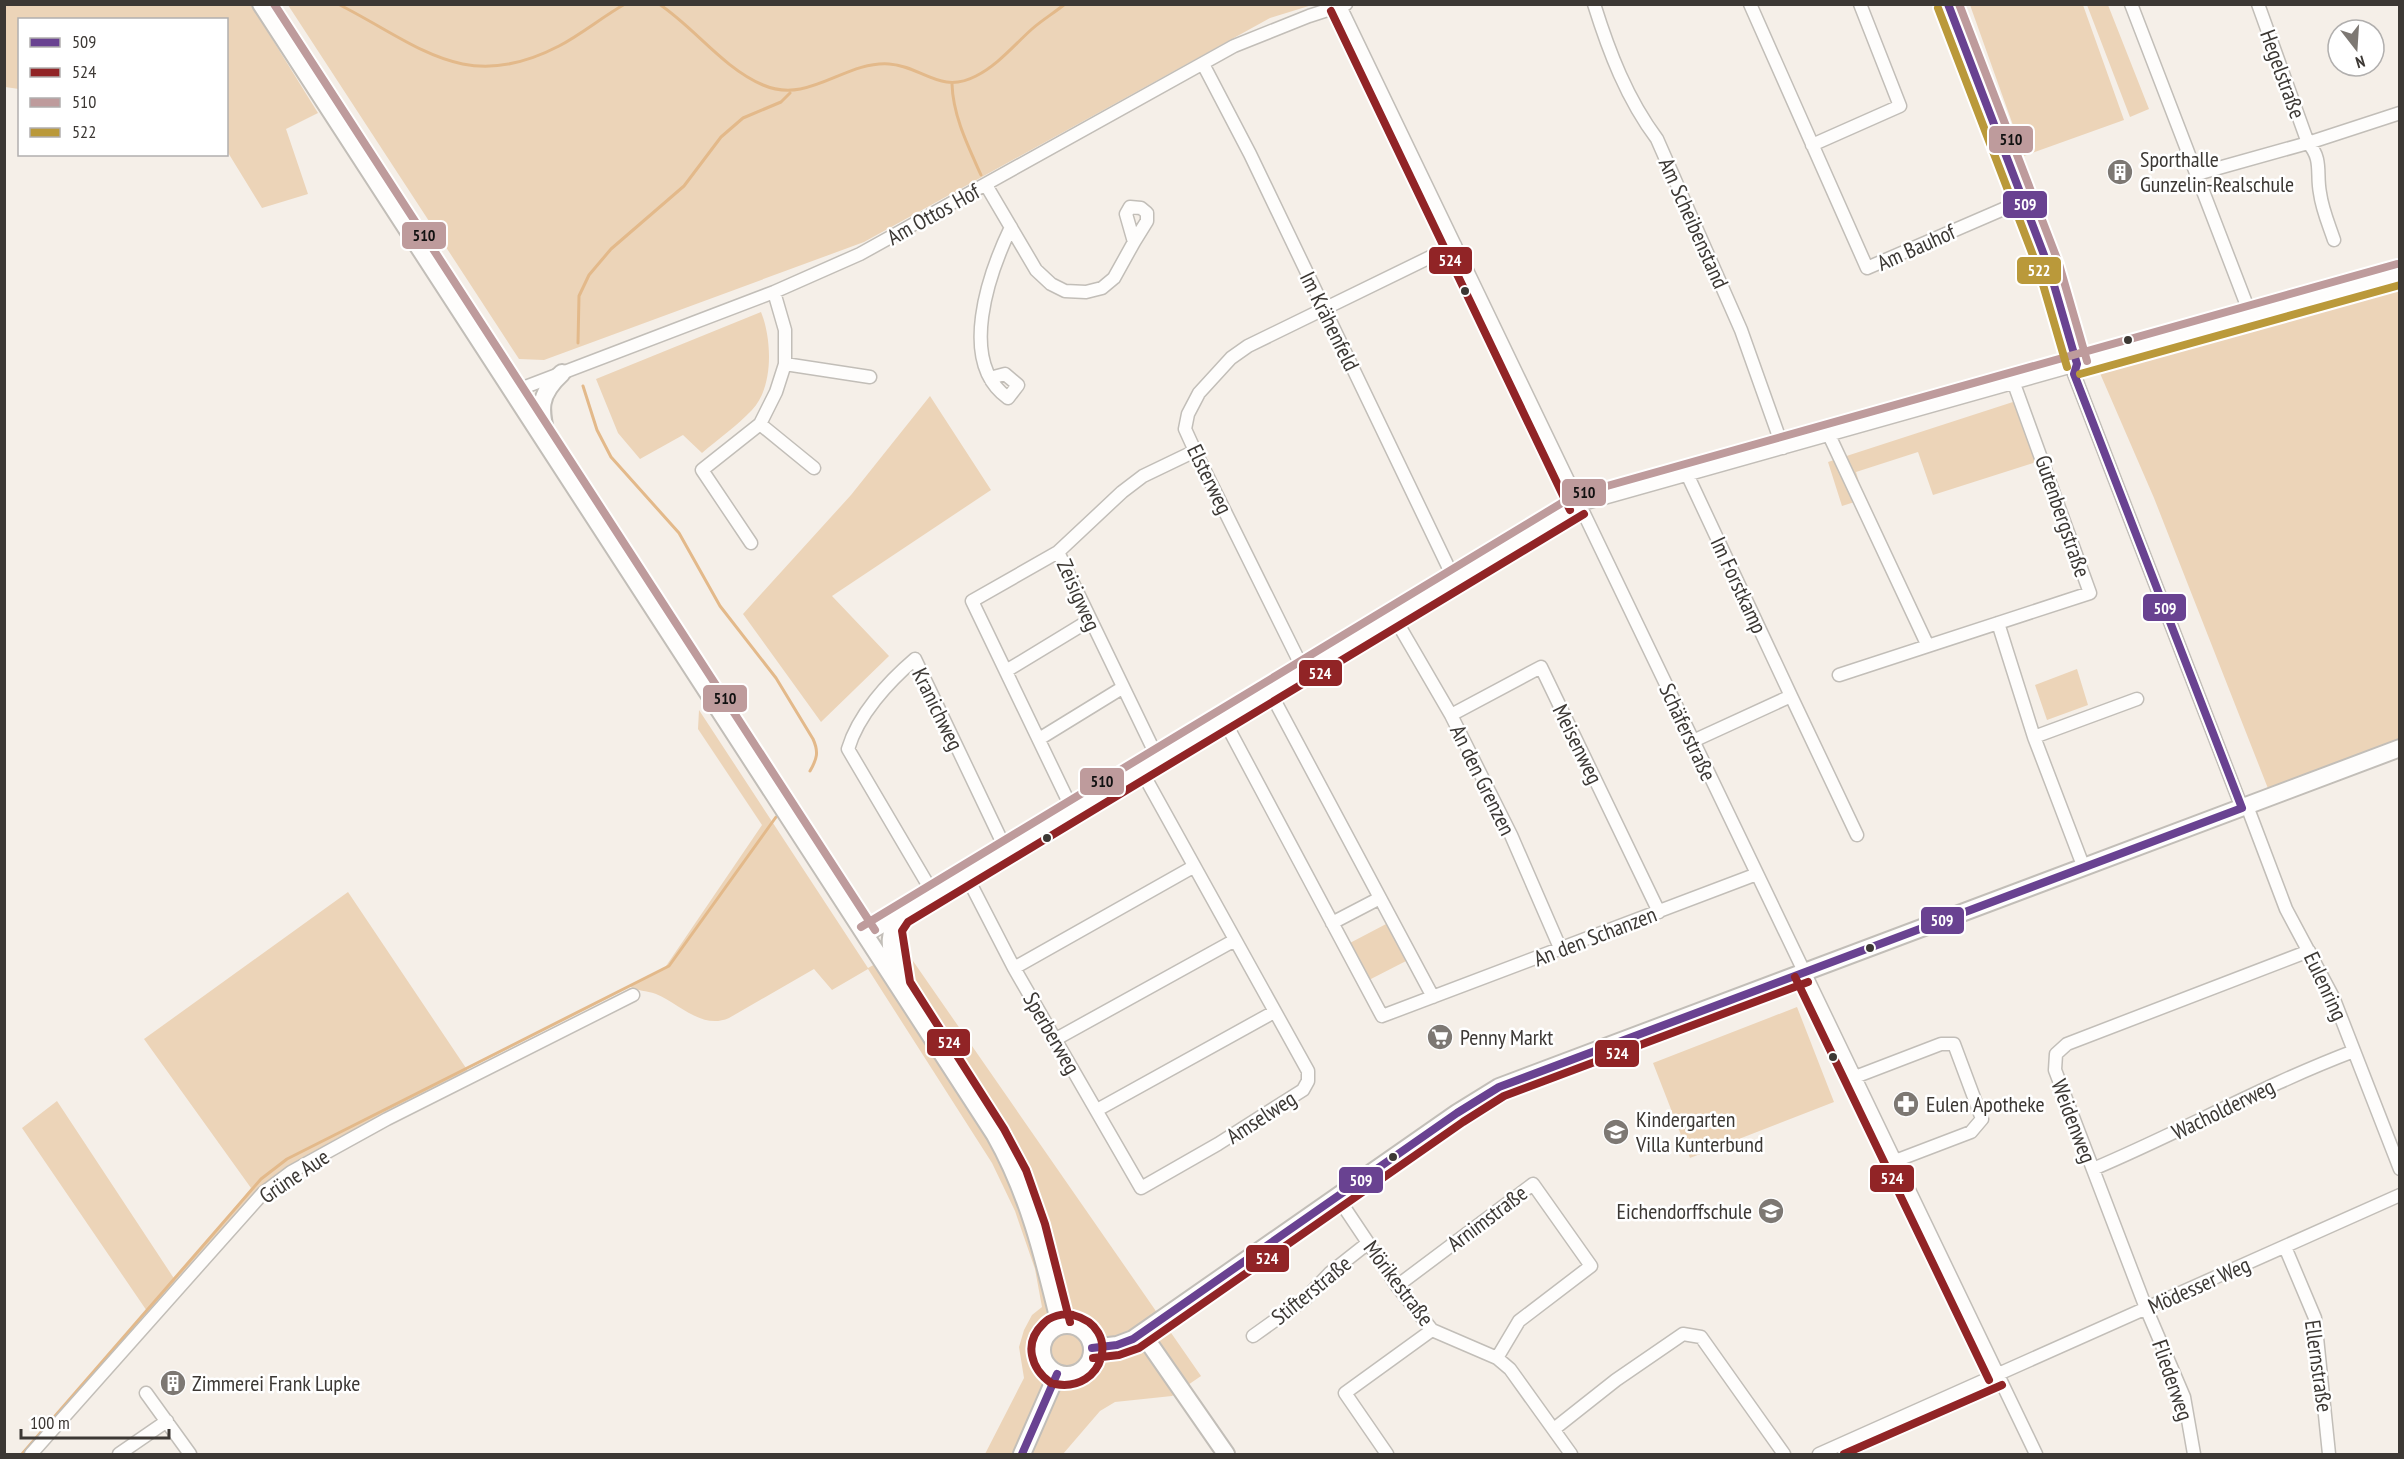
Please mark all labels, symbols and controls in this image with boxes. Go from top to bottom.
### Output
legend [18,18,228,156]
north arrow [2326,18,2386,78]
street label: Hegelstraße [2254,26,2312,122]
text: 509 [72,30,96,53]
text: N [2353,52,2367,73]
text: 524 [72,60,96,83]
text: 510 [72,90,96,113]
text: 522 [72,120,96,143]
line badge: 510 [1988,125,2034,154]
text: 510 [2000,129,2023,149]
place label: Sporthalle Gunzelin-Realschule [2140,145,2294,198]
street label: Am Scheibenstand [1653,153,1735,293]
building icon: Sporthalle Gunzelin-Realschule [2105,157,2135,187]
street label: Am Ottos Hof [882,176,985,251]
line badge: 509 [2002,190,2048,219]
text: 509 [2014,194,2036,214]
street label: Am Bauhof [1873,217,1961,277]
line badge: 510 [401,221,447,250]
text: 510 [413,225,436,245]
line badge: 524 [1428,246,1473,275]
text: 524 [1439,250,1462,270]
line badge: 522 [2016,256,2062,285]
text: 522 [2028,260,2050,280]
street label: Im Krähenfeld [1294,267,1366,375]
unlabelled marker [1459,285,1471,297]
unlabelled marker [2122,334,2134,346]
street label: Elsterweg [1181,440,1239,518]
street label: Gutenbergstraße [2029,451,2097,581]
line badge: 510 [1561,478,1607,507]
text: 510 [1573,482,1596,502]
street label: Im Forstkamp [1704,532,1774,638]
street label: Zeisigweg [1051,555,1107,635]
line badge: 509 [2142,593,2187,622]
text: 509 [2154,598,2176,618]
line badge: 524 [1298,659,1343,687]
street label: Kranichweg [906,663,970,755]
text: 524 [1309,663,1332,683]
street label: Schäferstraße [1653,679,1723,785]
line badge: 510 [702,684,748,713]
text: 510 [714,688,737,708]
street label: Meisenweg [1547,700,1609,788]
street label: An den Grenzen [1444,720,1522,840]
line badge: 510 [1079,767,1125,796]
text: 510 [1091,771,1114,791]
unlabelled marker [1041,832,1053,844]
street label: An den Schanzen [1530,900,1660,972]
line badge: 509 [1920,906,1965,935]
text: 509 [1931,910,1953,930]
unlabelled marker [1864,942,1876,954]
street label: Eulenring [2298,947,2354,1025]
street label: Sperberweg [1017,987,1087,1079]
supermarket icon: Penny Markt [1425,1022,1455,1052]
place label: Penny Markt [1460,1023,1553,1051]
line badge: 524 [926,1028,971,1057]
text: 524 [938,1032,961,1052]
line badge: 524 [1594,1039,1640,1068]
text: 524 [1606,1043,1629,1063]
unlabelled marker [1827,1051,1839,1063]
street label: Wacholderweg [2167,1072,2279,1146]
street label: Weidenweg [2045,1075,2103,1167]
street label: Amselweg [1221,1084,1301,1150]
pharmacy icon: Eulen Apotheke [1891,1089,1921,1119]
place label: Eulen Apotheke [1926,1090,2045,1118]
place label: Kindergarten Villa Kunterbund [1635,1105,1764,1158]
school or university icon: Kindergarten Villa Kunterbund [1601,1117,1631,1147]
street label: Grüne Aue [254,1143,334,1209]
unlabelled marker [1387,1151,1399,1163]
line badge: 524 [1869,1164,1915,1193]
line badge: 509 [1338,1166,1384,1194]
text: 524 [1881,1168,1904,1188]
text: 509 [1350,1170,1372,1190]
street label: Arnimstraße [1441,1179,1533,1257]
school or university icon: Eichendorffschule [1756,1196,1786,1226]
place label: Eichendorffschule [1616,1197,1752,1225]
street label: Mörikestraße [1358,1235,1440,1331]
line badge: 524 [1245,1244,1290,1273]
text: 524 [1256,1248,1279,1268]
street label: Stifterstraße [1265,1249,1357,1331]
street label: Mödesser Weg [2144,1250,2254,1320]
street label: Ellernstraße [2299,1318,2339,1414]
street label: Fliederweg [2146,1336,2200,1424]
building icon: Zimmerei Frank Lupke [158,1368,188,1398]
place label: Zimmerei Frank Lupke [192,1369,360,1397]
scale bar [21,1402,170,1440]
text: 100 m [30,1411,70,1434]

